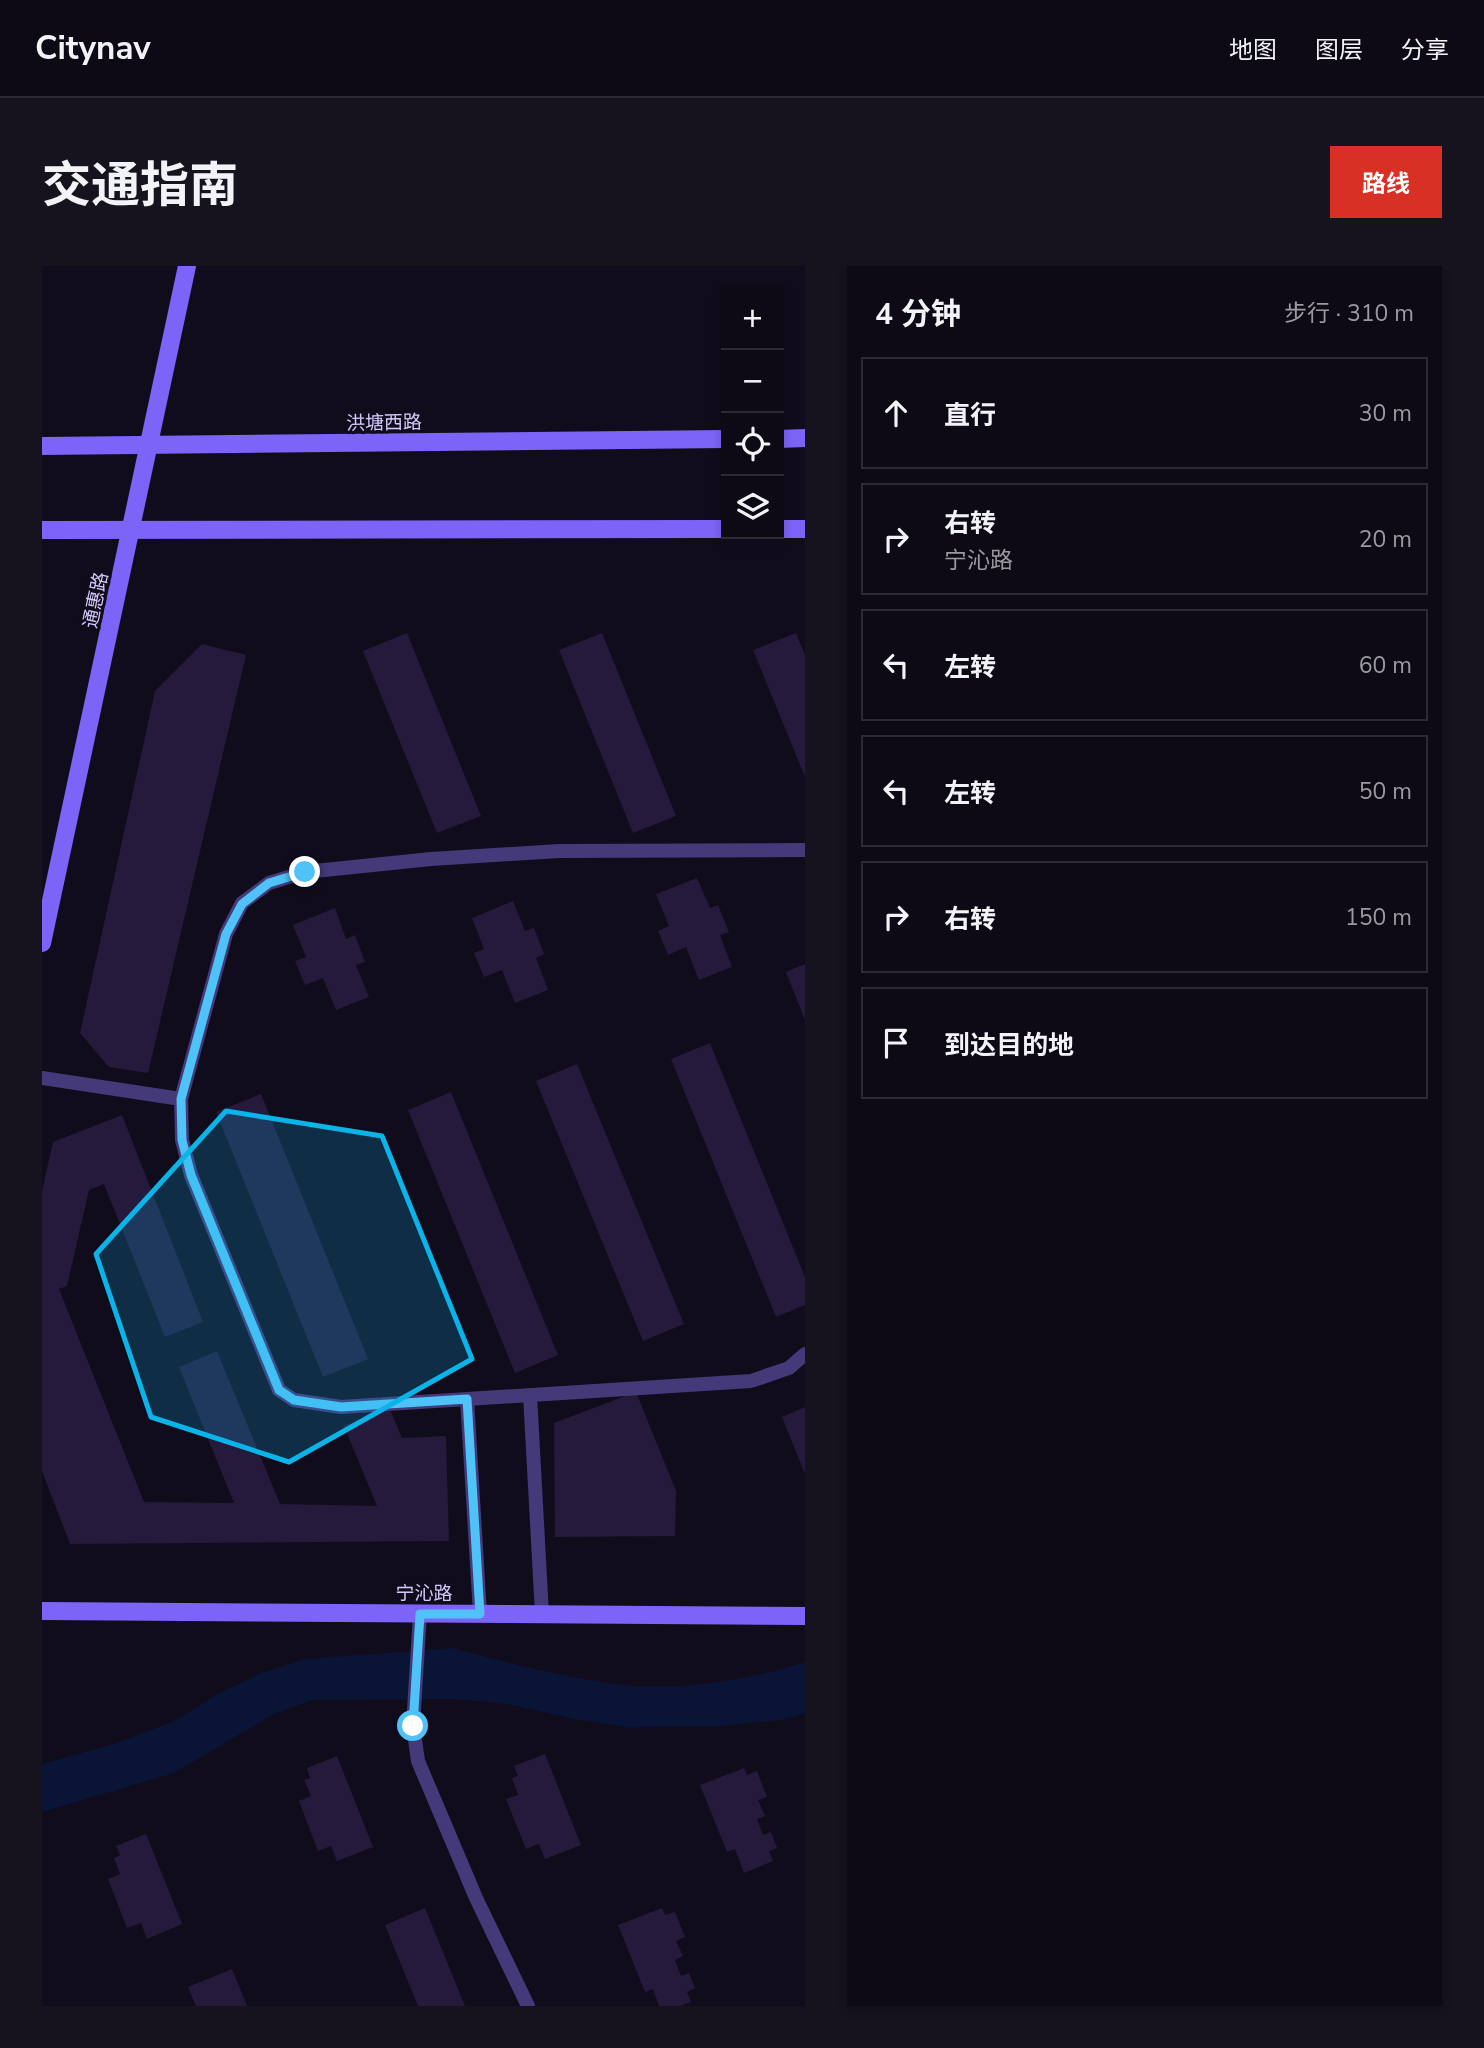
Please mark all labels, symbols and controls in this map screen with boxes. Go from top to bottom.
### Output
text: Citynav [35,26,151,71]
text: 地图 [1229,34,1277,66]
text: 图层 [1315,34,1363,66]
text: 分享 [1401,34,1449,66]
button: 路线 [1330,146,1442,218]
text: 交通指南 [42,152,238,219]
map controls [721,287,784,539]
button: + [721,287,784,350]
text: 4 分钟 [875,294,961,335]
text: 步行 · 310 m [1284,298,1414,329]
button: − [721,350,784,413]
icon: ahead [877,394,915,432]
text: 直行 [944,398,996,433]
text: 30 m [1359,398,1412,429]
street label: 洪塘西路 [346,409,422,437]
button: locate [721,413,784,476]
button: layers [721,476,784,539]
text: 右转 [944,506,996,541]
icon: right [877,520,915,558]
text: 20 m [1359,524,1412,555]
text: 宁沁路 [944,545,1013,576]
street label: 通惠路 [77,570,115,631]
icon: left [877,646,915,684]
text: 左转 [944,650,996,685]
text: 60 m [1359,650,1412,681]
icon: left [877,772,915,810]
text: 左转 [944,776,996,811]
text: 50 m [1359,776,1412,807]
route end [289,856,320,887]
icon: right [877,898,915,936]
text: 右转 [944,902,996,937]
text: 150 m [1345,902,1412,933]
icon: arrive [877,1024,915,1062]
text: 到达目的地 [944,1028,1074,1063]
street label: 宁沁路 [395,1581,453,1607]
route start [397,1710,428,1741]

